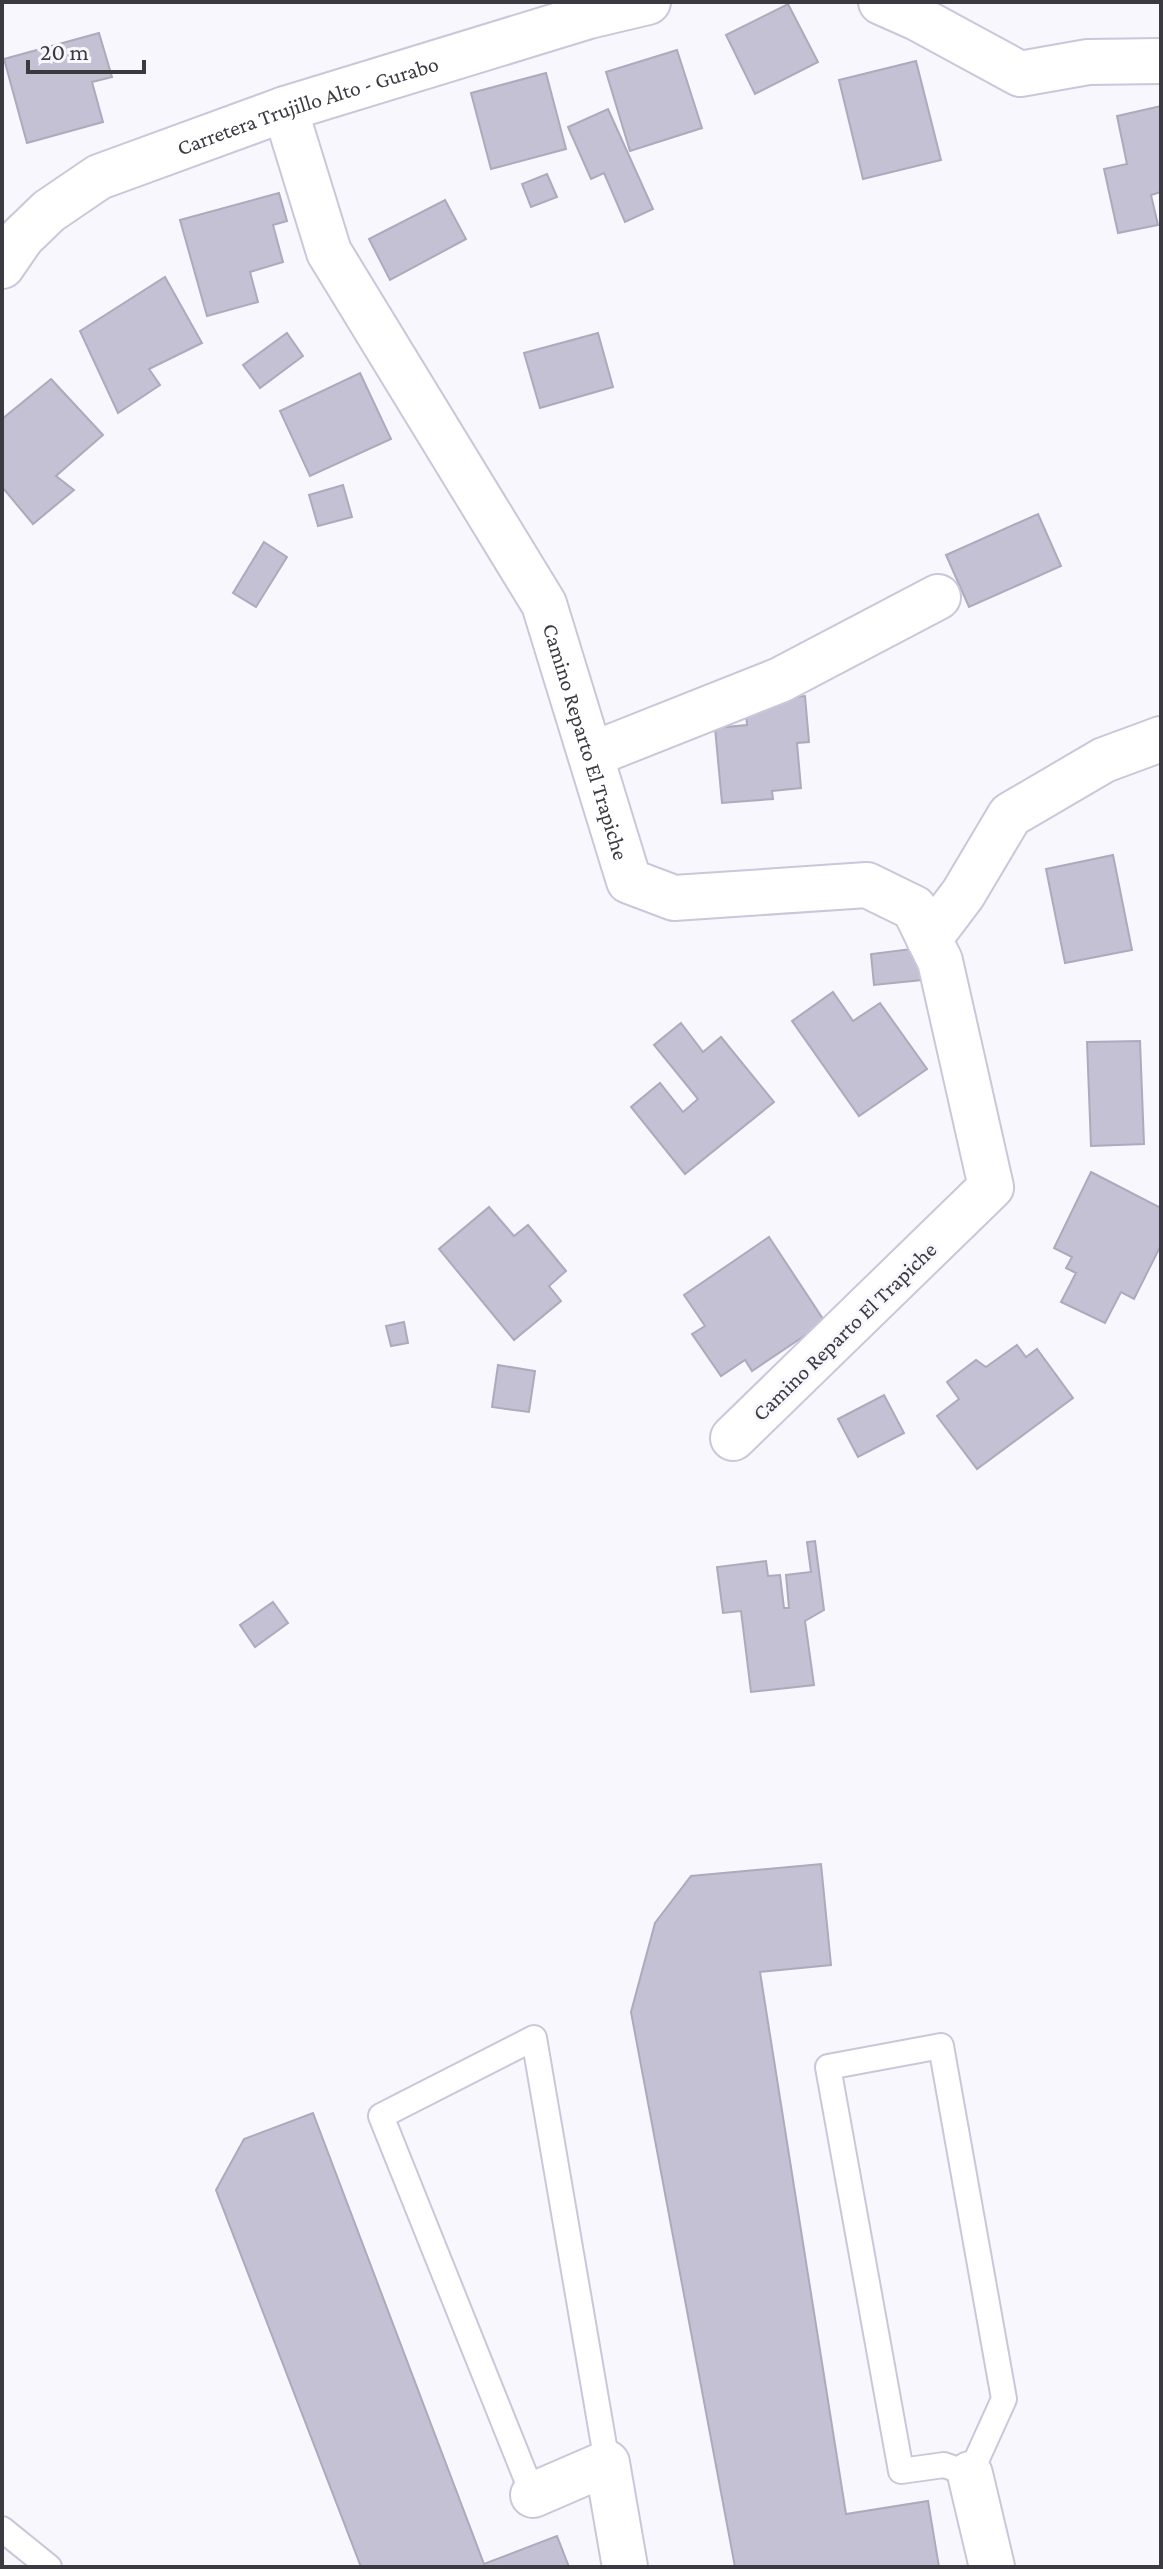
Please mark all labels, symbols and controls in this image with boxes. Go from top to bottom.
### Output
scale bar [28,24,144,74]
text: 20 m [40,38,89,65]
street label: Carretera Trujillo Alto - Gurabo [174,51,442,160]
street label: Camino Reparto El Trapiche [538,620,634,863]
street label: Camino Reparto El Trapiche [747,1237,941,1426]

